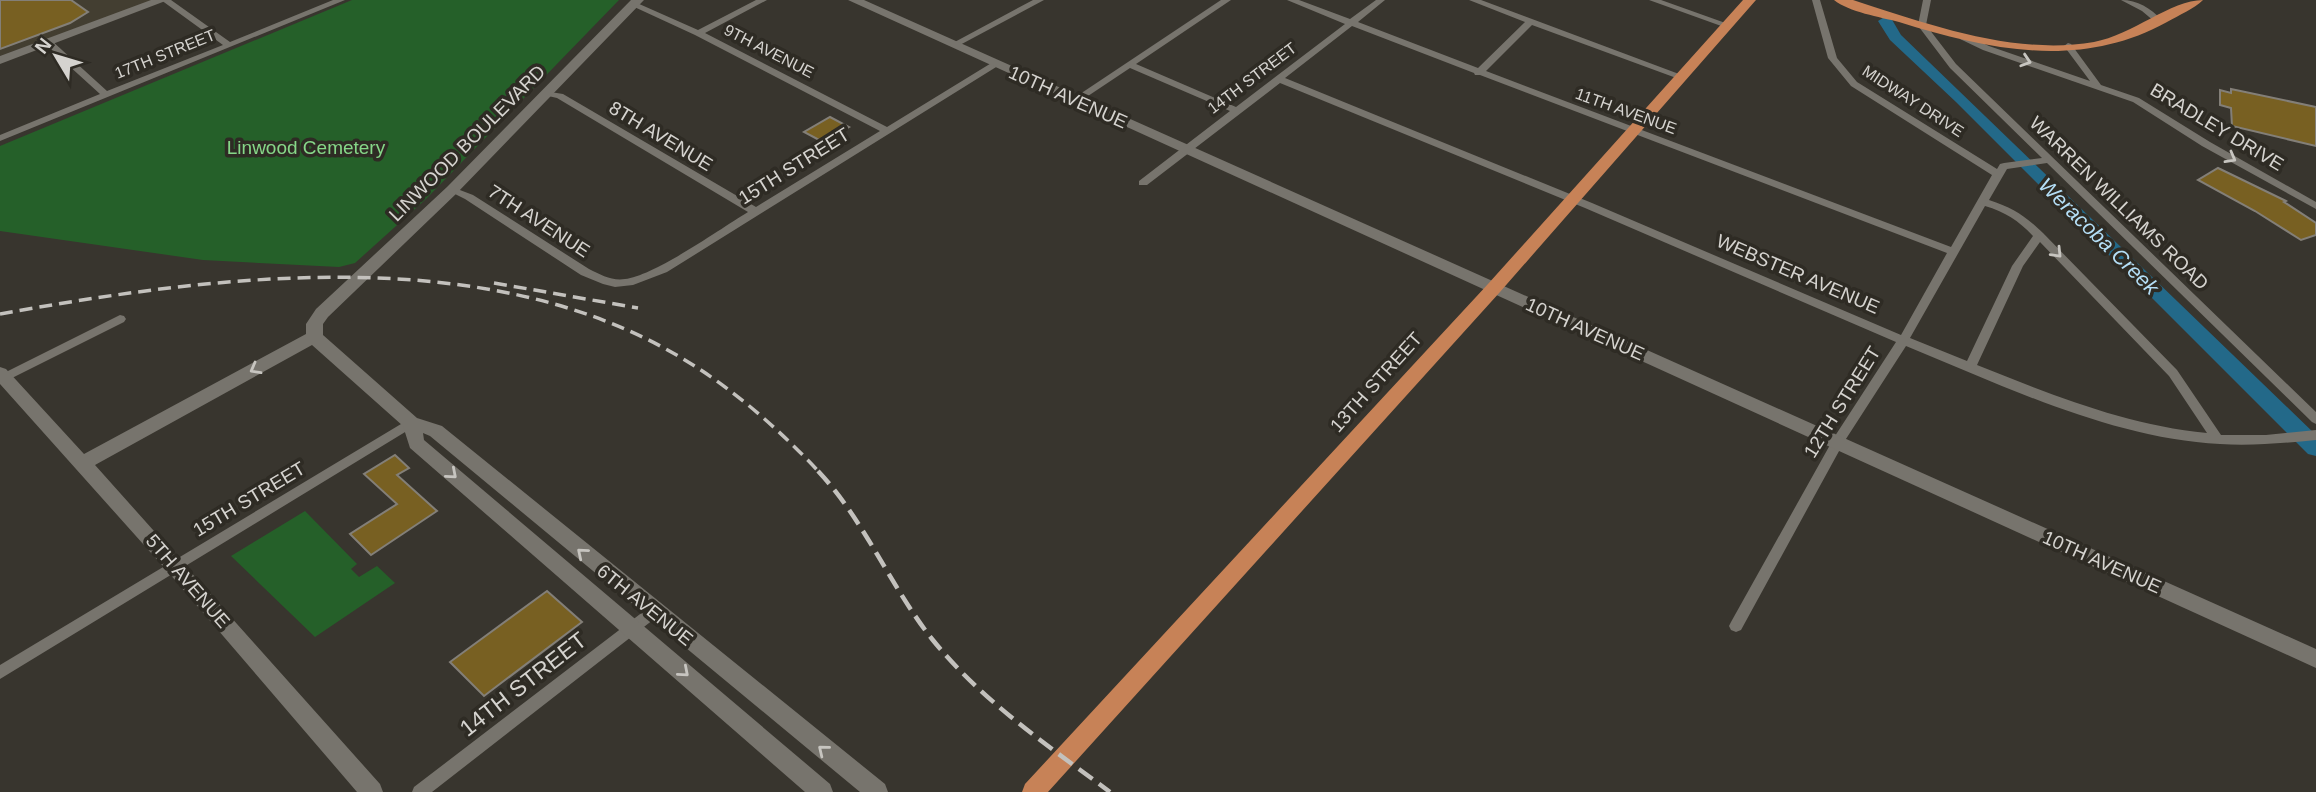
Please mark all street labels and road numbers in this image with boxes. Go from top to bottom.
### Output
street label: 9TH AVENUE [721,21,817,81]
street label: 17TH STREET [112,26,218,82]
street label: 14TH STREET [1204,39,1300,117]
street label: LINWOOD BOULEVARD [385,61,549,225]
street label: 10TH AVENUE [1006,61,1130,133]
street label: MIDWAY DRIVE [1859,62,1967,140]
street label: BRADLEY DRIVE [2147,79,2287,175]
street label: 11TH AVENUE [1573,85,1679,137]
street label: 8TH AVENUE [606,97,716,175]
street label: WARREN WILLIAMS ROAD [2025,112,2213,294]
street label: 15TH STREET [735,123,854,208]
street label: 7TH AVENUE [484,180,594,262]
street label: WEBSTER AVENUE [1713,230,1883,318]
street label: 10TH AVENUE [1523,293,1647,365]
street label: 13TH STREET [1326,328,1426,436]
street label: 12TH STREET [1800,342,1885,461]
street label: 15TH STREET [189,457,309,541]
street label: 10TH AVENUE [2040,526,2164,598]
street label: 5TH AVENUE [142,530,234,632]
street label: 6TH AVENUE [593,560,697,650]
street label: 14TH STREET [455,627,591,741]

